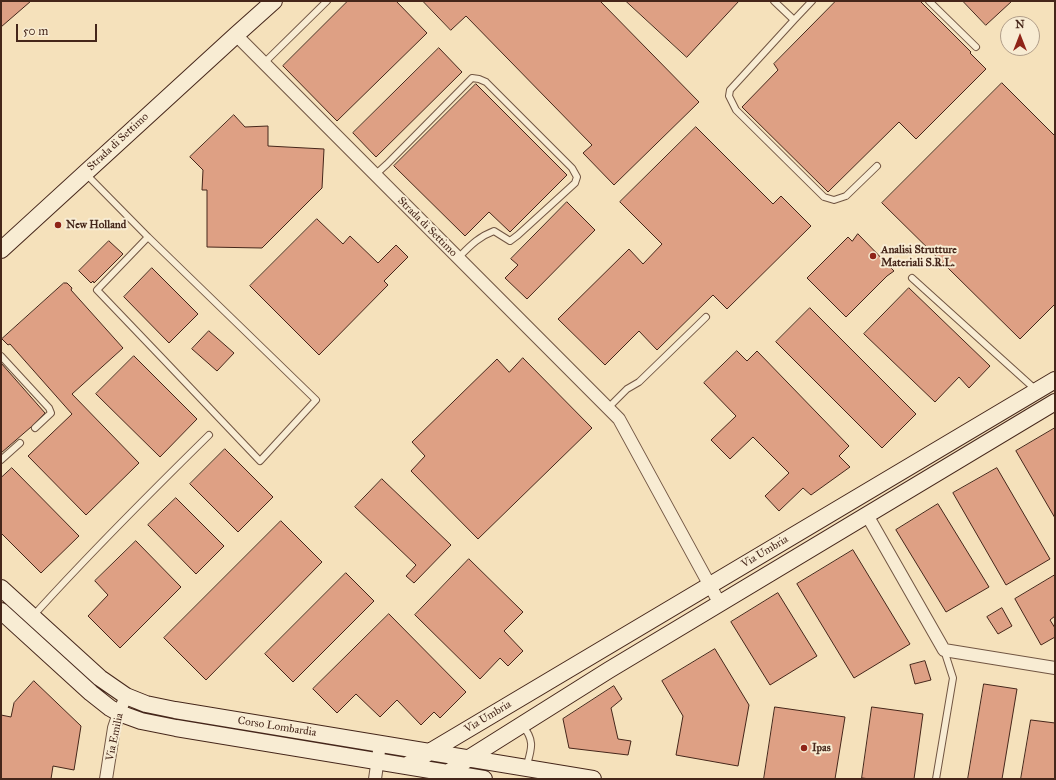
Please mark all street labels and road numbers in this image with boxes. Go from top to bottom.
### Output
street label: Strada di Settimo [85,110,151,174]
street label: Strada di Settimo [394,194,460,260]
street label: Via Umbria [739,533,791,571]
street label: Via Umbria [462,698,514,736]
street label: Via Emilia [104,712,126,762]
street label: Corso Lombardia [237,714,317,740]

